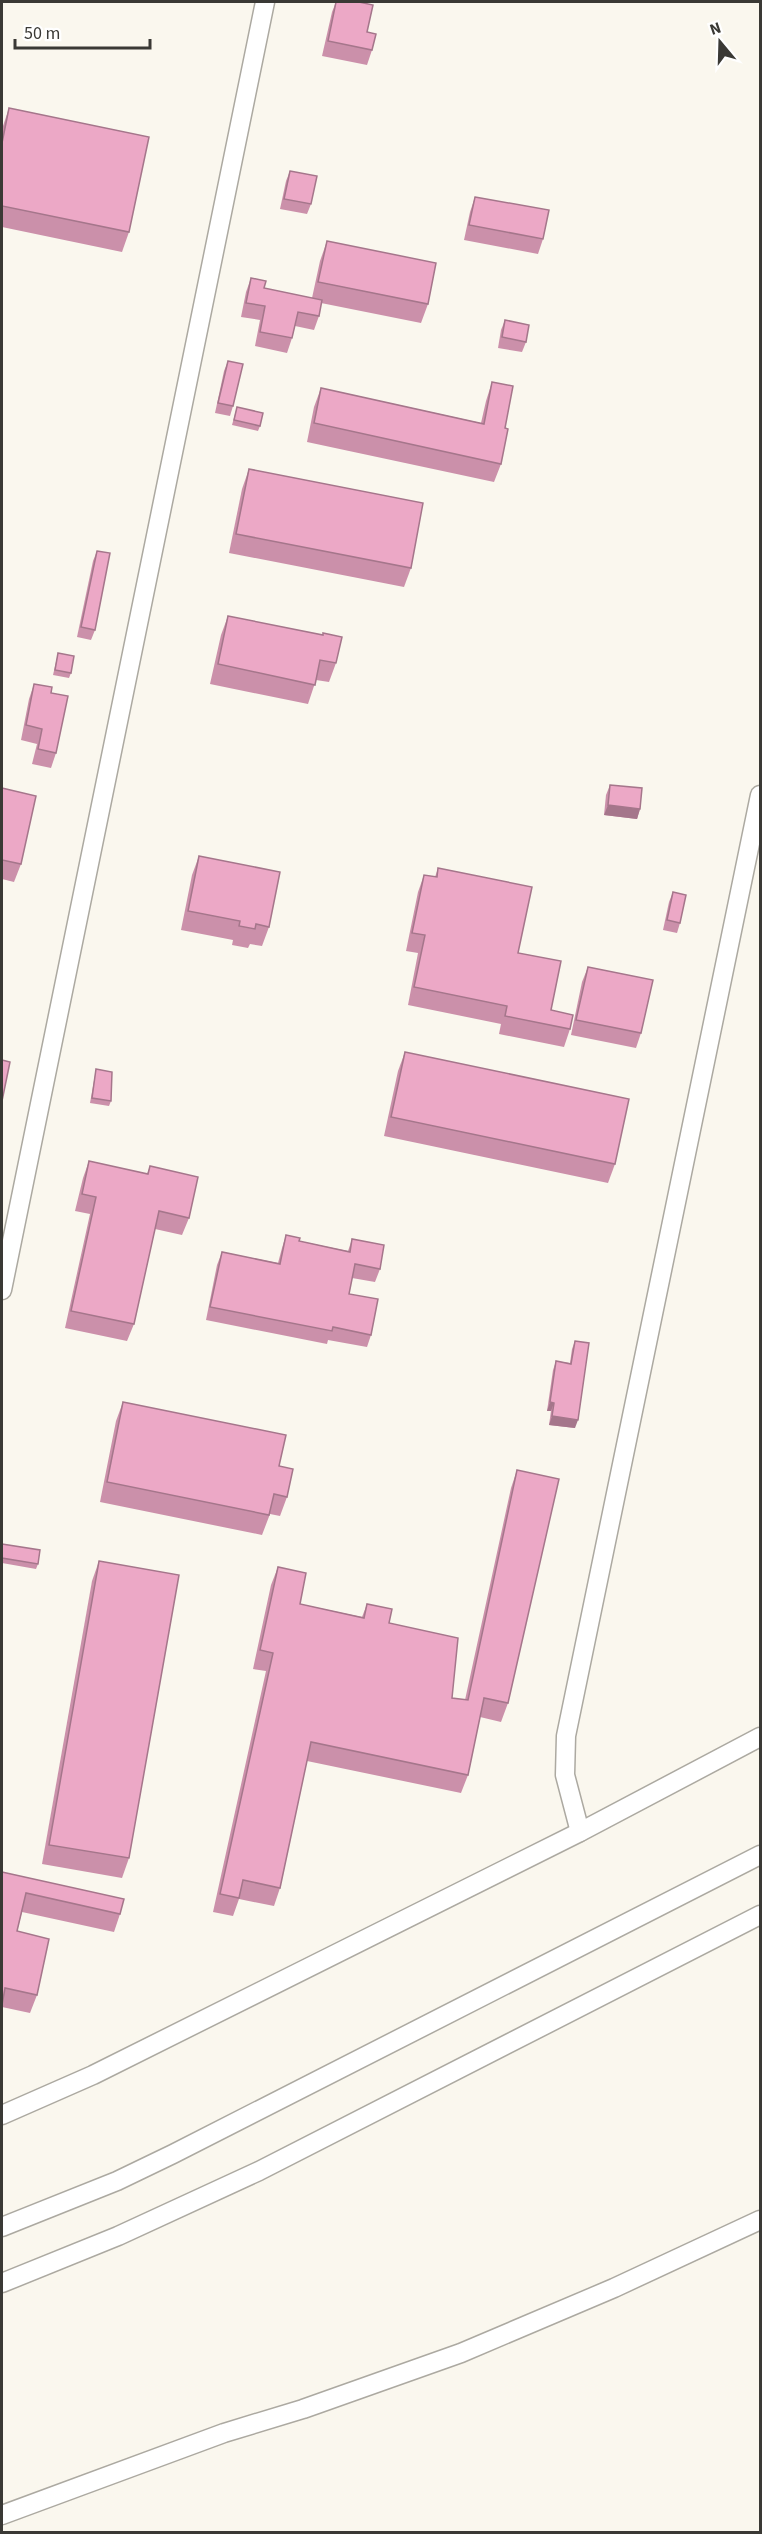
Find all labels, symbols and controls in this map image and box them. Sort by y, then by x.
scale bar [15,12,150,50]
north arrow [690,12,750,72]
text: N [707,17,724,41]
text: 50 m [24,21,60,46]

